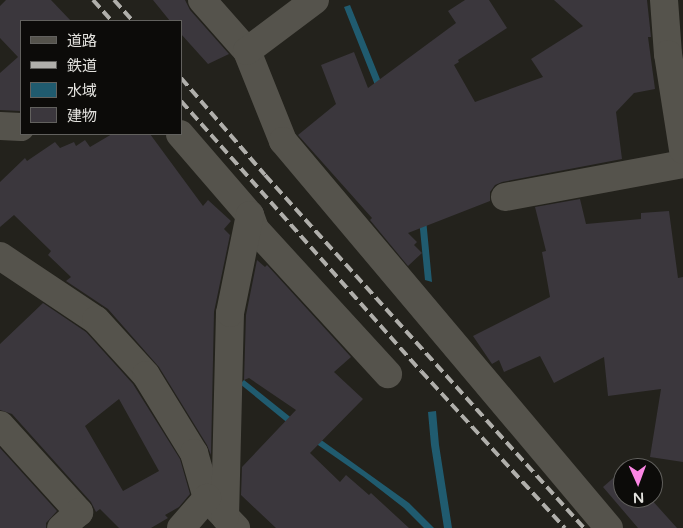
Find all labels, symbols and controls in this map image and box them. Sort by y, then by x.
legend [20,20,182,135]
text: 道路 [67,32,97,50]
text: 鉄道 [67,57,97,75]
text: 水域 [67,82,97,100]
text: 建物 [67,107,97,125]
north arrow [613,458,663,508]
text: N [633,489,644,506]

